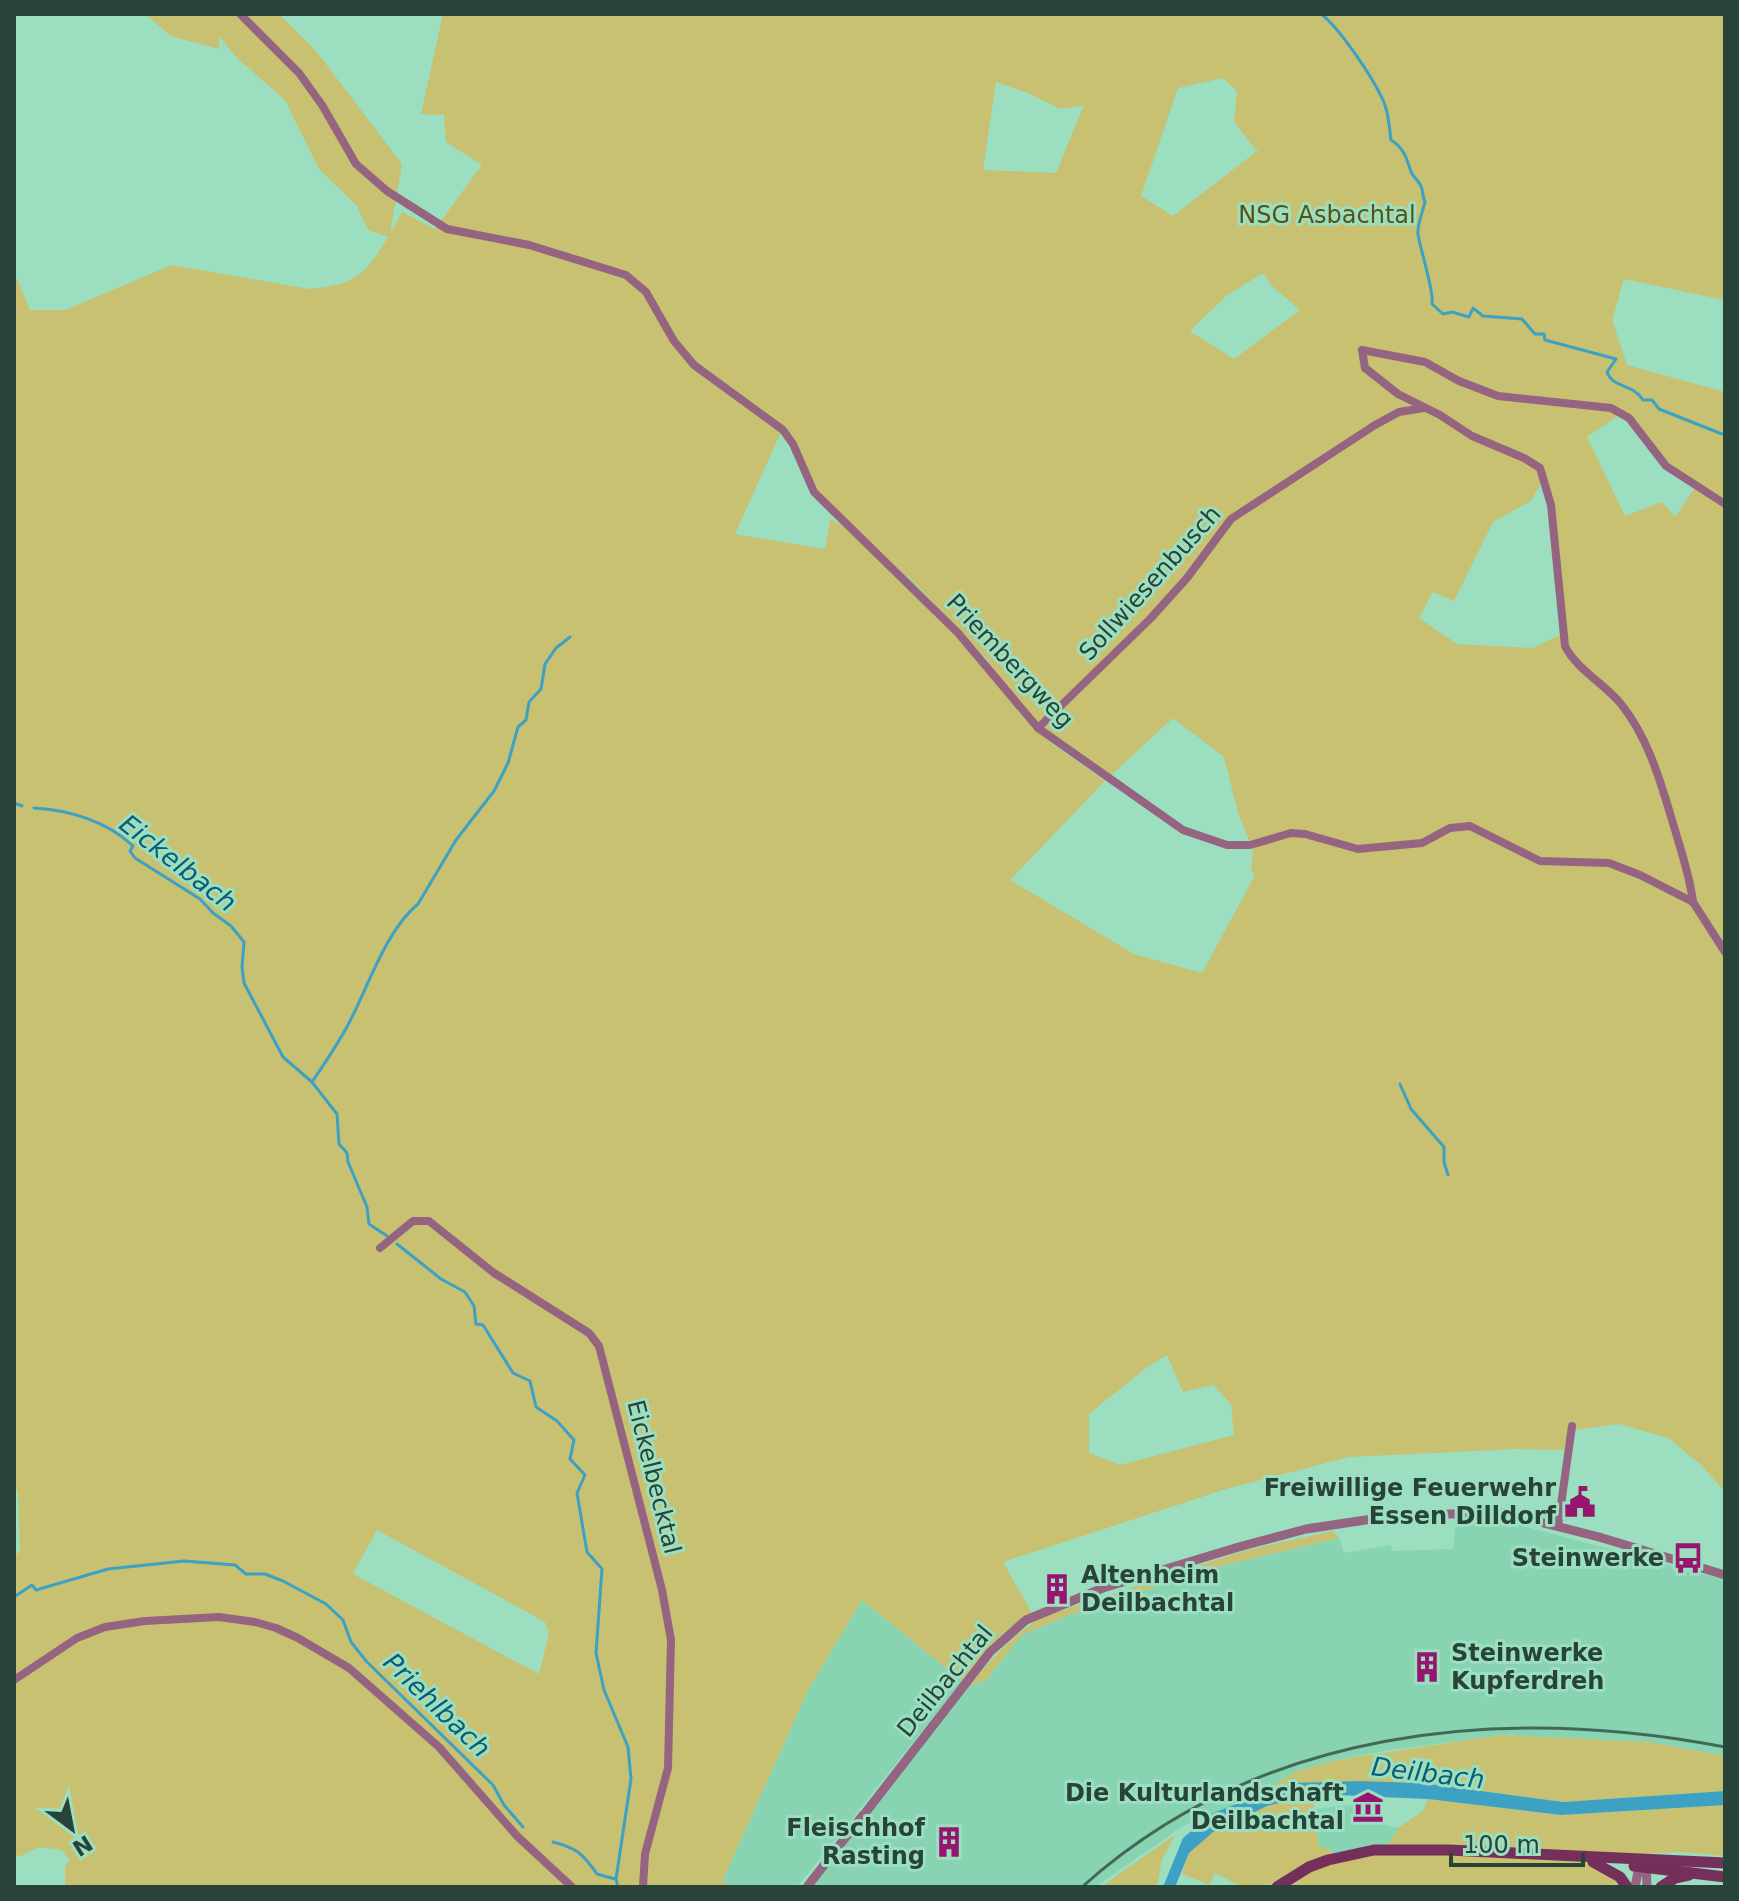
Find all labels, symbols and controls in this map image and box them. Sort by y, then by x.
park label: NSG Asbachtal [1238,201,1416,229]
street label: Sollwiesenbusch [1073,500,1227,666]
street label: Priembergweg [941,588,1079,734]
water label: Eickelbach [114,808,242,918]
street label: Eickelbecktal [621,1397,687,1557]
place label: Freiwillige Feuerwehr Essen Dilldorf [1264,1474,1557,1530]
public building icon: Freiwillige Feuerwehr Essen Dilldorf [1563,1485,1597,1519]
bus stop icon: Steinwerke [1671,1541,1705,1575]
place label: Steinwerke [1512,1544,1664,1572]
place label: Altenheim Deilbachtal [1081,1561,1234,1617]
building icon: Altenheim Deilbachtal [1040,1572,1074,1606]
street label: Deilbachtal [891,1619,999,1743]
place label: Steinwerke Kupferdreh [1451,1639,1604,1695]
water label: Priehlbach [377,1647,497,1763]
building icon: Steinwerke Kupferdreh [1410,1650,1444,1684]
water label: Deilbach [1370,1751,1486,1795]
place label: Die Kulturlandschaft Deilbachtal [1065,1779,1344,1835]
north arrow [32,1789,112,1869]
museum icon: Die Kulturlandschaft Deilbachtal [1351,1790,1385,1824]
place label: Fleischhof Rasting [786,1814,926,1870]
scale bar [1451,1817,1583,1867]
building icon: Fleischhof Rasting [932,1825,966,1859]
text: N [68,1830,97,1861]
text: 100 m [1463,1831,1540,1859]

